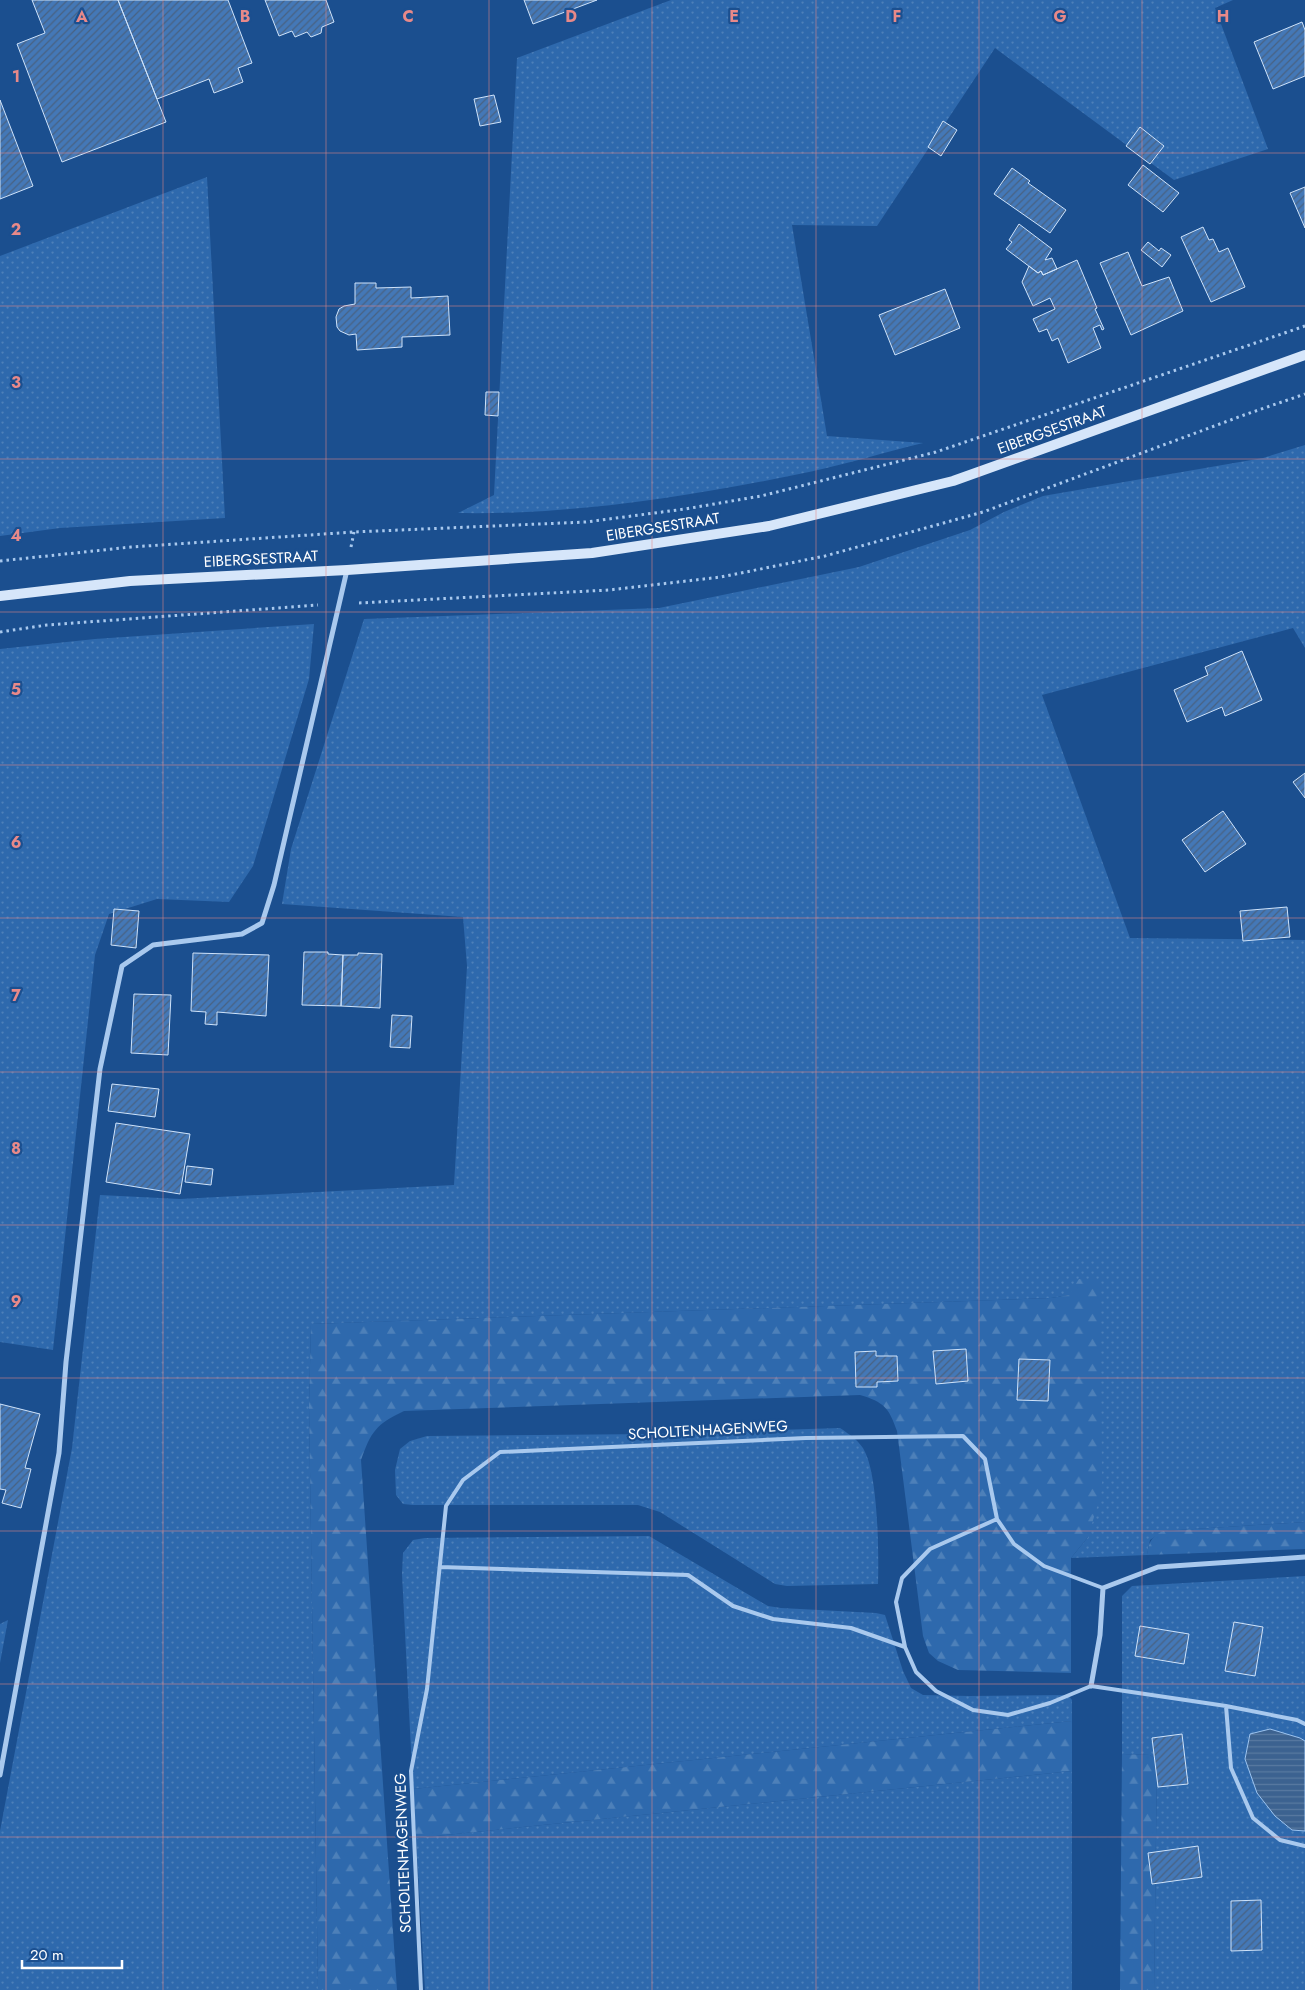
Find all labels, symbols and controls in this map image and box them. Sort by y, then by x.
text: A [75,5,88,28]
text: B [240,5,250,28]
text: C [402,5,414,28]
text: D [565,5,577,28]
text: E [729,5,739,28]
text: F [893,5,901,28]
text: G [1053,5,1067,28]
text: H [1217,5,1229,28]
text: 1 [12,65,20,88]
text: 2 [11,218,21,241]
text: 3 [11,371,21,394]
street label: EIBERGSESTRAAT [994,400,1110,460]
street label: EIBERGSESTRAAT [605,507,721,547]
text: 4 [10,524,22,547]
street label: EIBERGSESTRAAT [203,545,319,573]
text: 5 [11,678,21,701]
text: 6 [11,831,21,854]
text: 7 [11,984,21,1007]
text: 8 [11,1137,21,1160]
text: 9 [11,1290,21,1313]
street label: SCHOLTENHAGENWEG [628,1415,788,1445]
street label: SCHOLTENHAGENWEG [389,1773,417,1933]
scale bar [22,1938,122,1970]
text: 20 m [30,1944,64,1966]

